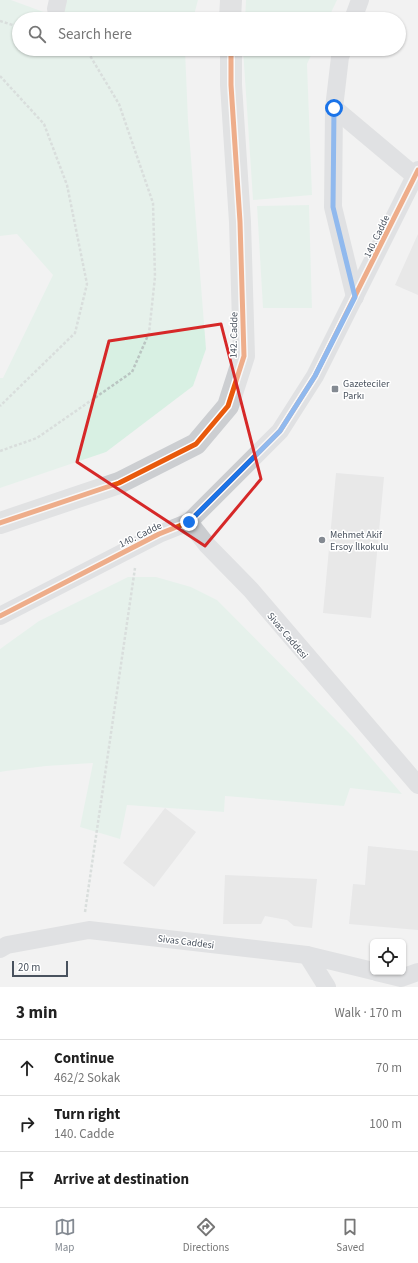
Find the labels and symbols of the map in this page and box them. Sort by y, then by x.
route start [325,99,343,117]
street label: 140. Cadde [360,213,393,260]
street label: 142. Cadde [227,312,241,358]
place label: Gazeteciler Parkı [343,377,390,403]
marker: Gazeteciler Parkı [330,384,340,394]
route end [180,513,198,531]
street label: 140. Cadde [117,518,164,551]
place label: Mehmet Akif Ersoy İlkokulu [330,528,389,554]
marker: Mehmet Akif Ersoy İlkokulu [317,535,327,545]
street label: Sivas Caddesi [264,609,311,662]
street label: Sivas Caddesi [157,932,215,952]
scale bar [12,959,68,978]

